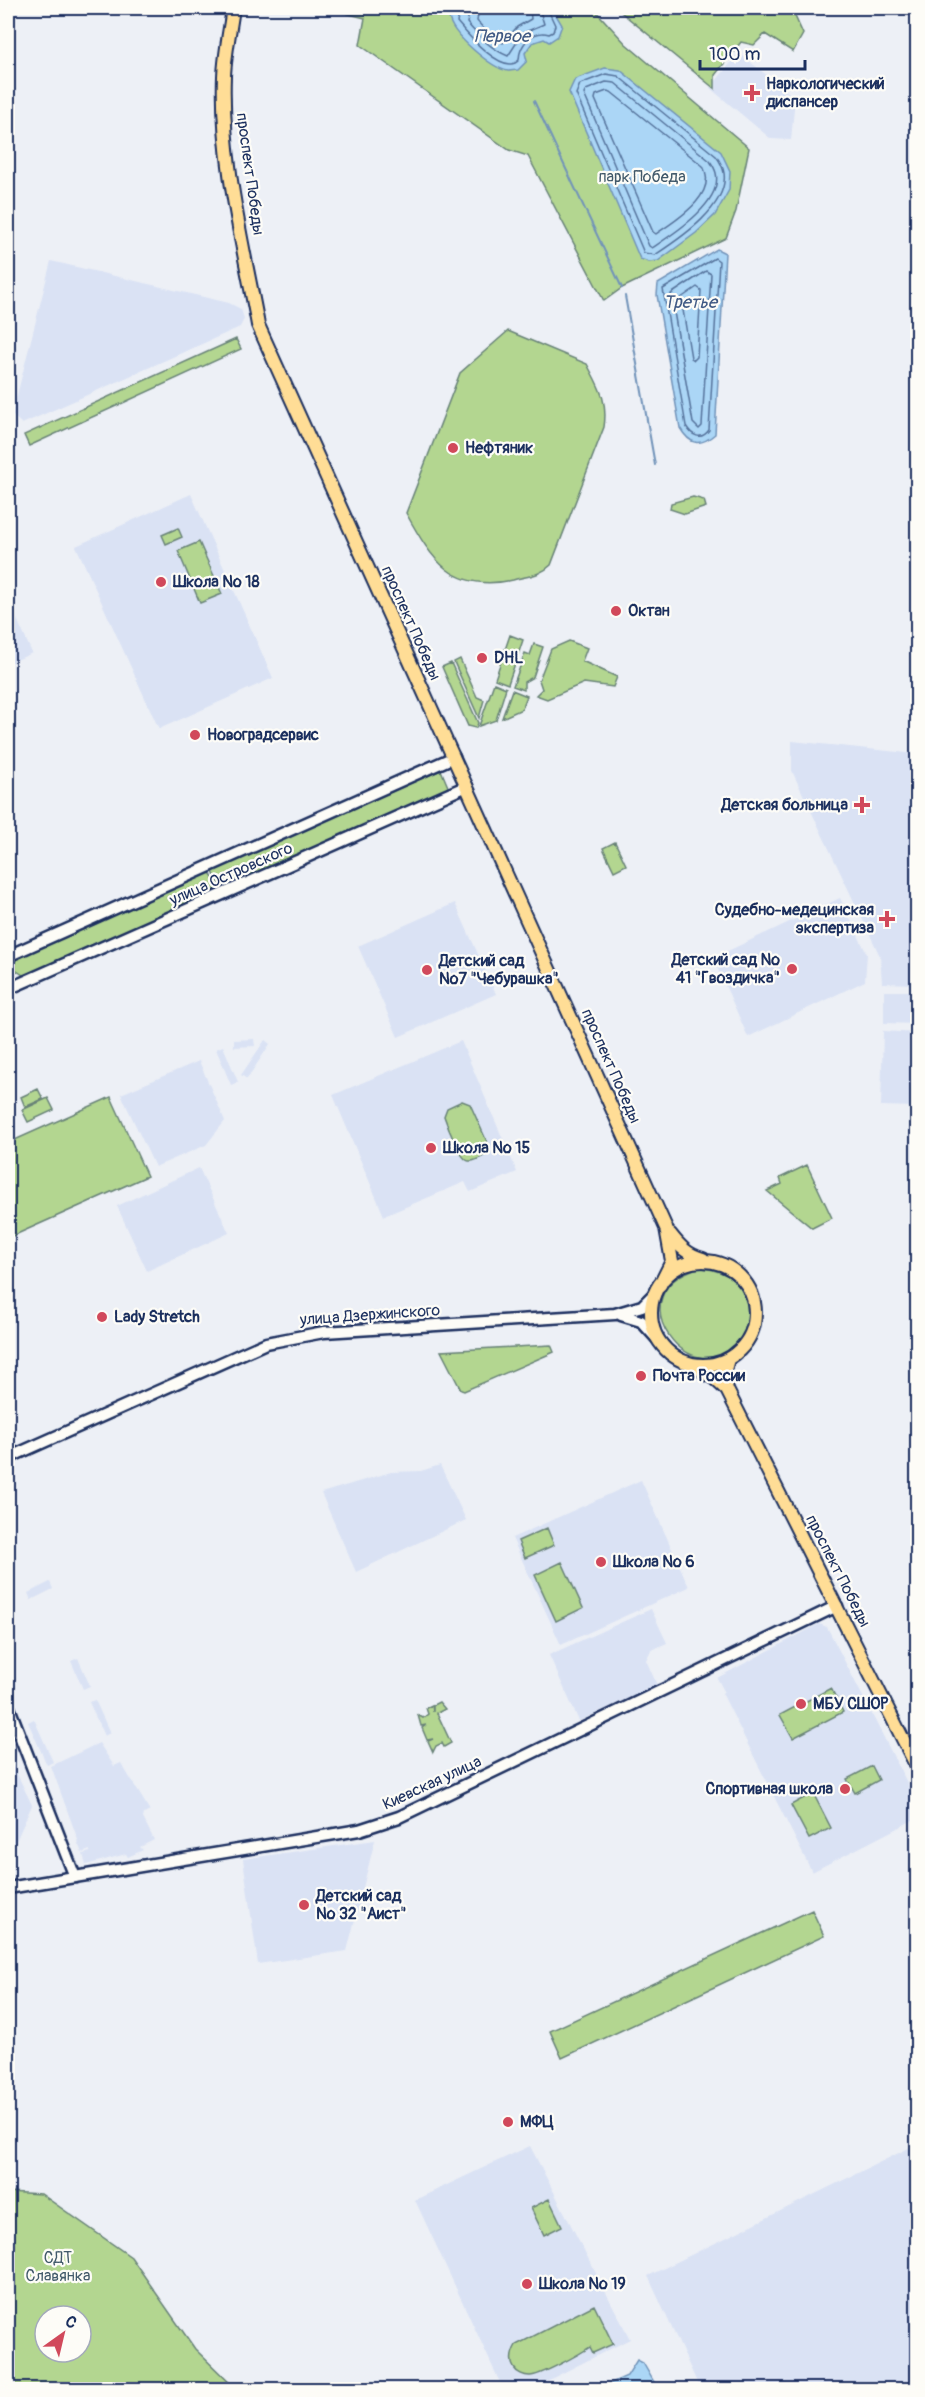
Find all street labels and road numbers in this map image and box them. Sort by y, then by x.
street label: проспект Победы [232,112,268,236]
street label: проспект Победы [377,563,445,683]
street label: улица Островского [166,838,296,910]
street label: проспект Победы [577,1006,645,1126]
street label: улица Дзержинского [298,1300,441,1330]
street label: проспект Победы [801,1512,875,1630]
street label: Киевская улица [379,1751,485,1815]

